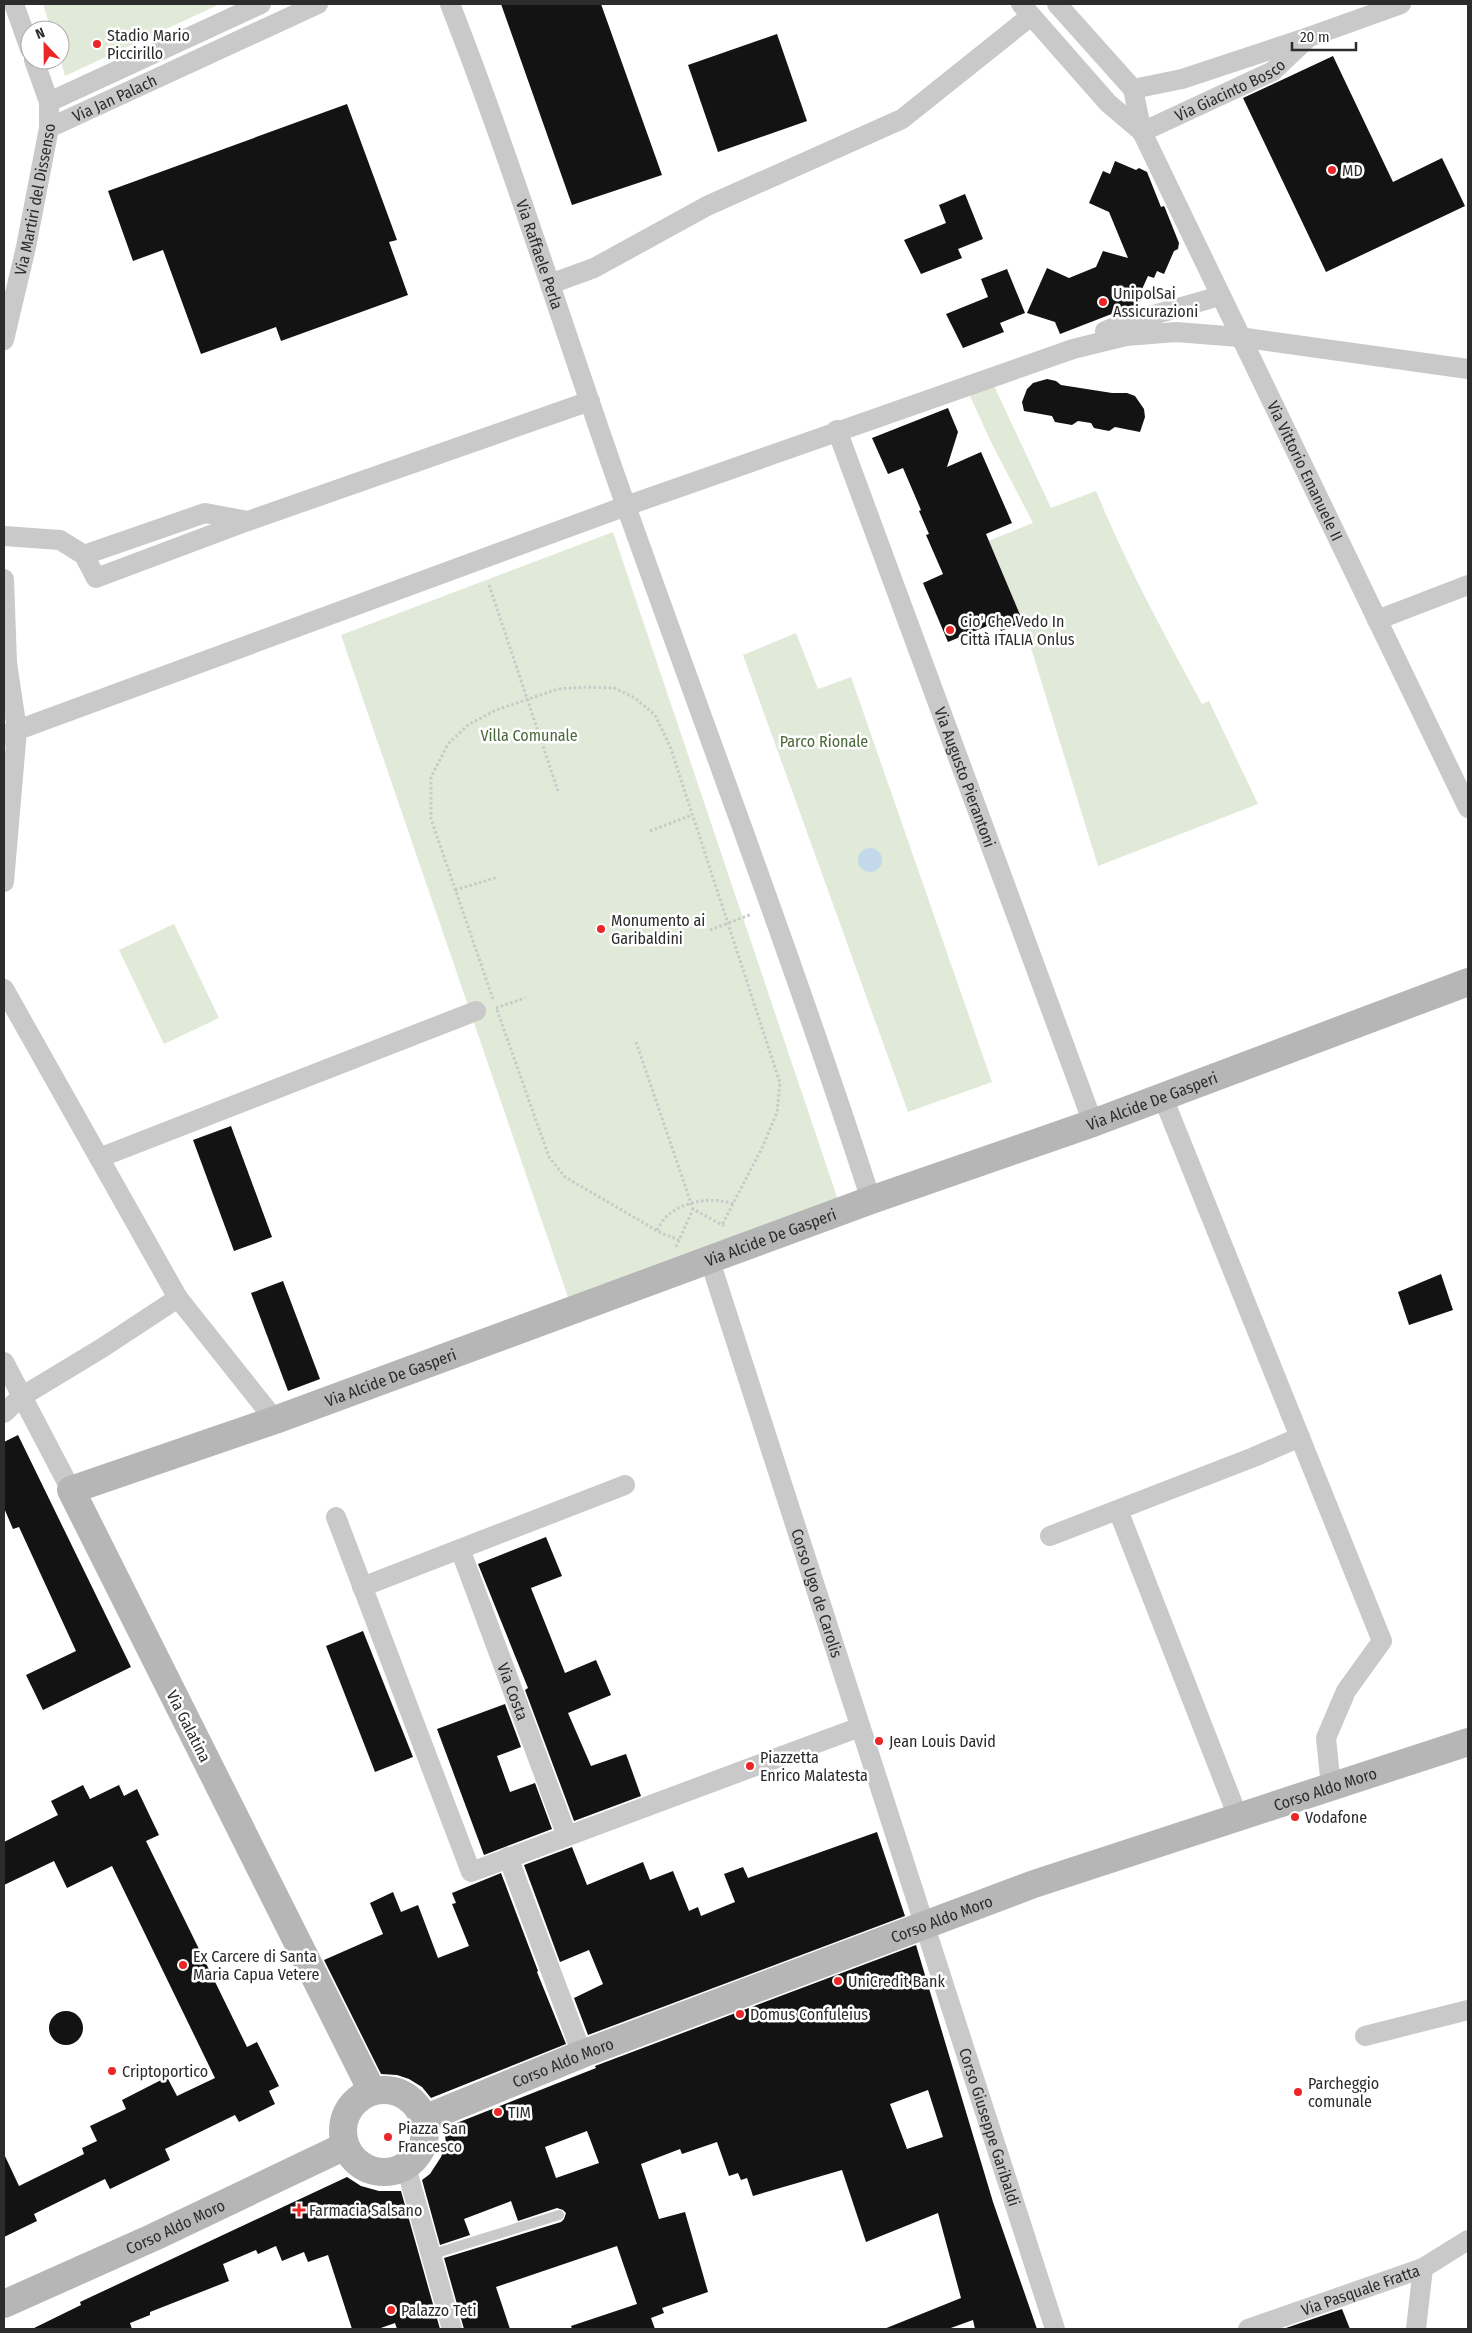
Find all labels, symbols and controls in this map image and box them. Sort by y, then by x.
north arrow [20,20,70,70]
scale bar [1292,20,1356,52]
text: N [33,24,47,43]
place label: Stadio Mario Piccirillo [107,26,190,63]
text: 20 m [1300,28,1330,46]
marker: Stadio Mario Piccirillo [91,38,103,50]
street label: Via Giacinto Bosco [1172,55,1289,125]
street label: Via Jan Palach [69,71,160,126]
street label: Via Martiri del Dissenso [11,124,59,277]
place label: MD [1342,161,1363,180]
marker: MD [1326,164,1338,176]
street label: Via Raffaele Perla [512,197,567,312]
place label: UnipolSai Assicurazioni [1113,284,1198,321]
marker: UnipolSai Assicurazioni [1097,296,1109,308]
street label: Via Vittorio Emanuele II [1263,398,1347,544]
place label: Cio' Che Vedo In Città ITALIA Onlus [960,612,1075,649]
marker: Cio' Che Vedo In Città ITALIA Onlus [944,624,956,636]
street label: Via Augusto Pierantoni [930,705,999,850]
park label: Villa Comunale [480,726,578,745]
park label: Parco Rionale [780,732,868,751]
place label: Monumento ai Garibaldini [611,911,705,948]
marker: Monumento ai Garibaldini [595,923,607,935]
street label: Via Alcide De Gasperi [1084,1068,1220,1135]
street label: Via Alcide De Gasperi [702,1205,839,1270]
street label: Via Alcide De Gasperi [323,1345,459,1411]
street label: Corso Ugo de Carolis [787,1526,847,1660]
street label: Via Costa [493,1660,532,1723]
street label: Via Galatina [162,1687,215,1765]
place label: Jean Louis David [889,1732,996,1751]
marker: Jean Louis David [873,1735,885,1747]
place label: Piazzetta Enrico Malatesta [760,1748,868,1785]
marker: Piazzetta Enrico Malatesta [744,1760,756,1772]
street label: Corso Aldo Moro [1271,1764,1379,1815]
place label: Vodafone [1305,1808,1367,1827]
marker: Vodafone [1289,1811,1301,1823]
street label: Corso Aldo Moro [888,1891,995,1947]
place label: Ex Carcere di Santa Maria Capua Vetere [193,1947,319,1984]
marker: Ex Carcere di Santa Maria Capua Vetere [177,1959,189,1971]
place label: UniCredit Bank [848,1972,945,1991]
marker: UniCredit Bank [832,1975,844,1987]
place label: Domus Confuleius [750,2005,868,2024]
marker: Domus Confuleius [734,2008,746,2020]
street label: Corso Aldo Moro [510,2034,616,2092]
street label: Corso Giuseppe Garibaldi [955,2046,1024,2209]
place label: Criptoportico [122,2062,208,2081]
marker: Criptoportico [106,2065,118,2077]
place label: Parcheggio comunale [1308,2074,1379,2111]
marker: Parcheggio comunale [1292,2086,1304,2098]
place label: TIM [508,2103,531,2122]
marker: TIM [492,2106,504,2118]
place label: Piazza San Francesco [398,2119,467,2156]
marker: Piazza San Francesco [382,2131,394,2143]
street label: Corso Aldo Moro [123,2196,228,2258]
place label: Farmacia Salsano [309,2201,422,2220]
marker: Farmacia Salsano [293,2204,305,2216]
street label: Via Pasquale Fratta [1299,2261,1422,2320]
place label: Palazzo Teti [401,2301,477,2320]
marker: Palazzo Teti [385,2304,397,2316]

